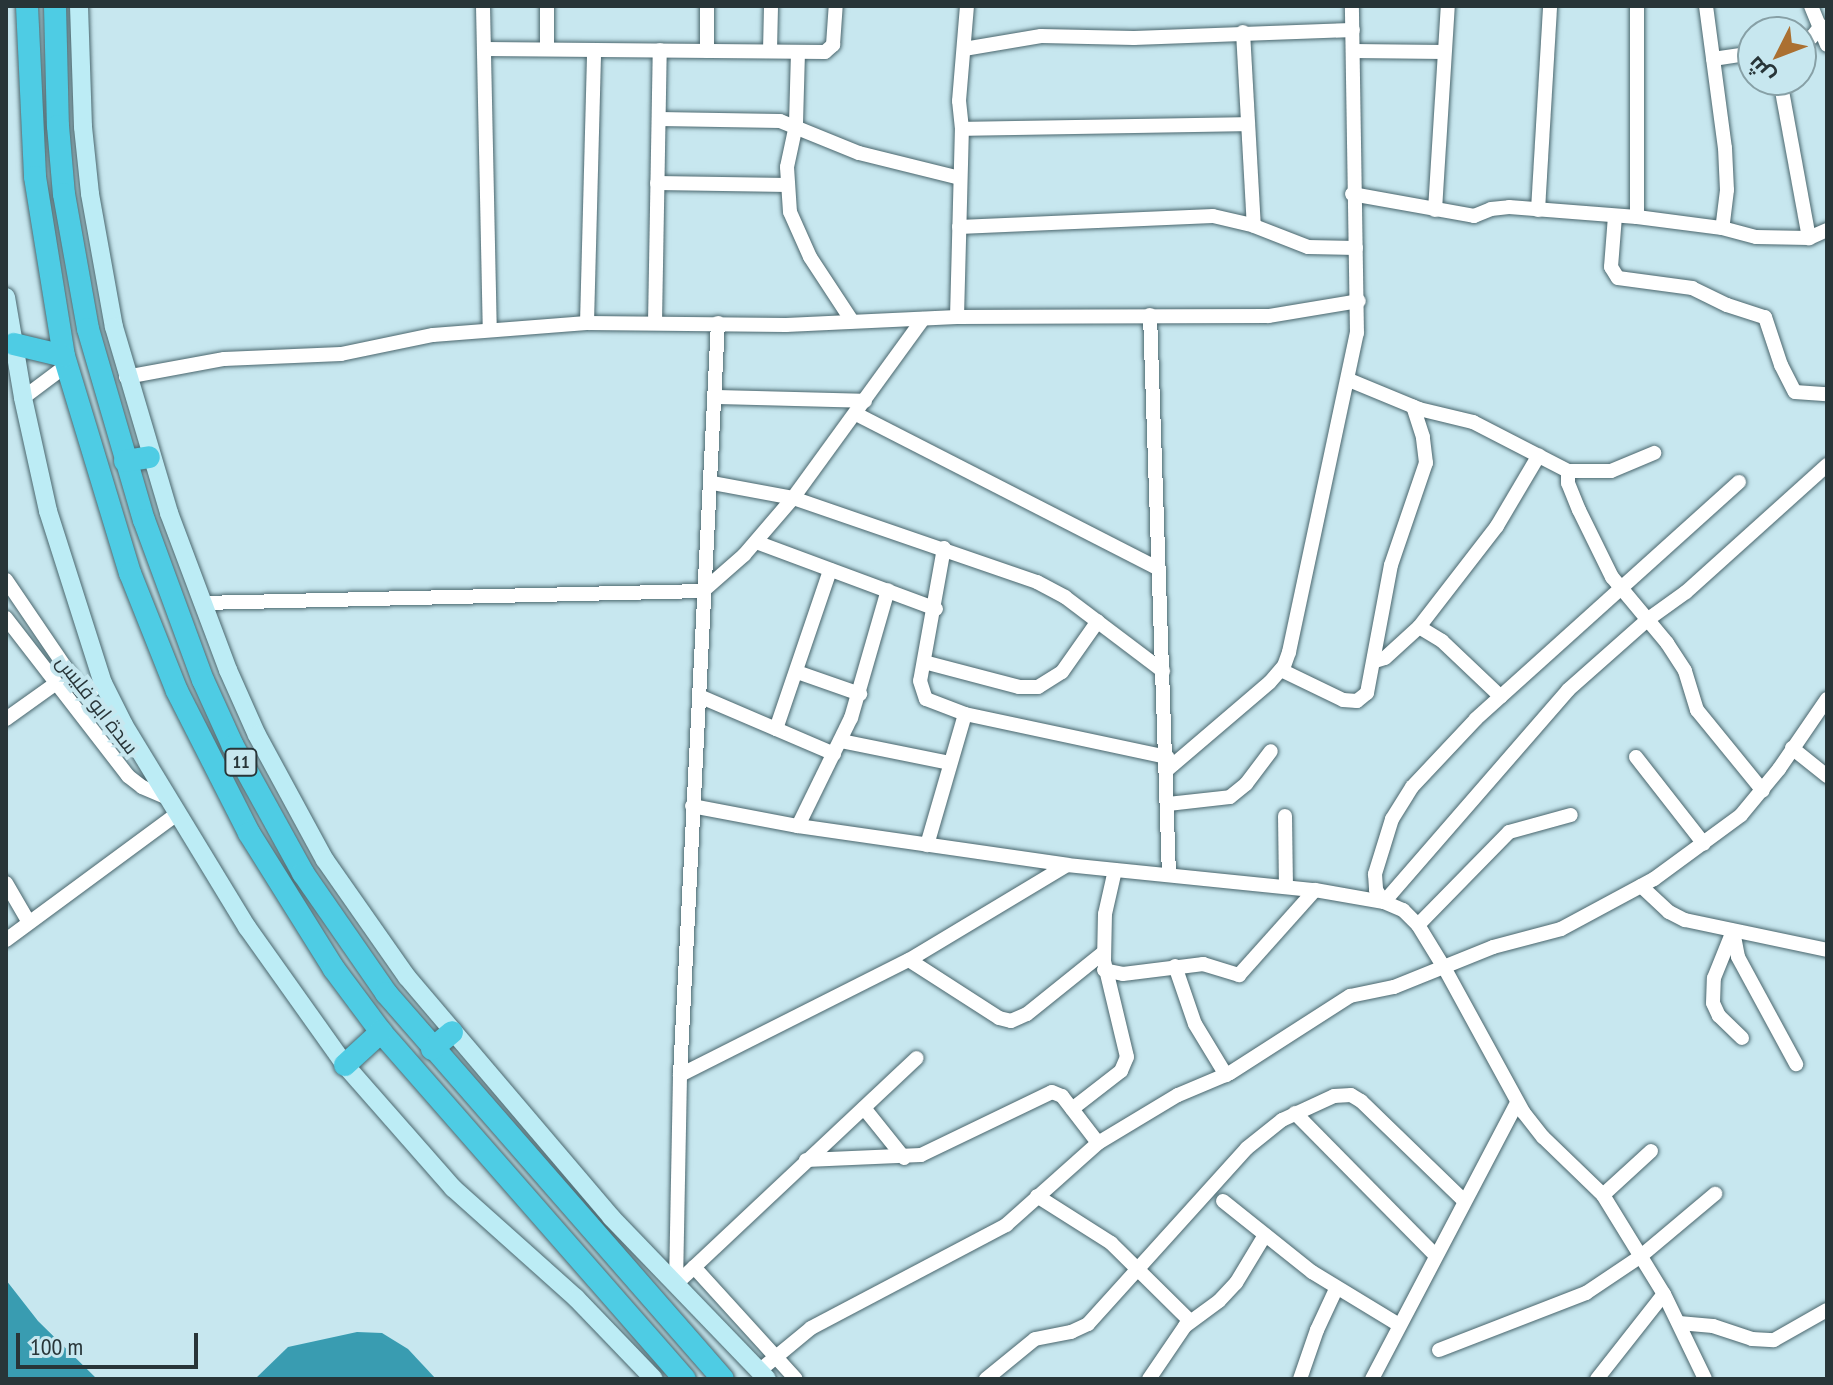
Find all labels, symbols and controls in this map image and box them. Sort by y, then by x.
north arrow [1737,16,1817,96]
text: ش [1741,51,1781,91]
street label: سدة ابو فليس [51,651,143,759]
road number: 11 [223,748,259,776]
scale bar [20,1317,202,1367]
text: 100 m [30,1331,83,1362]

